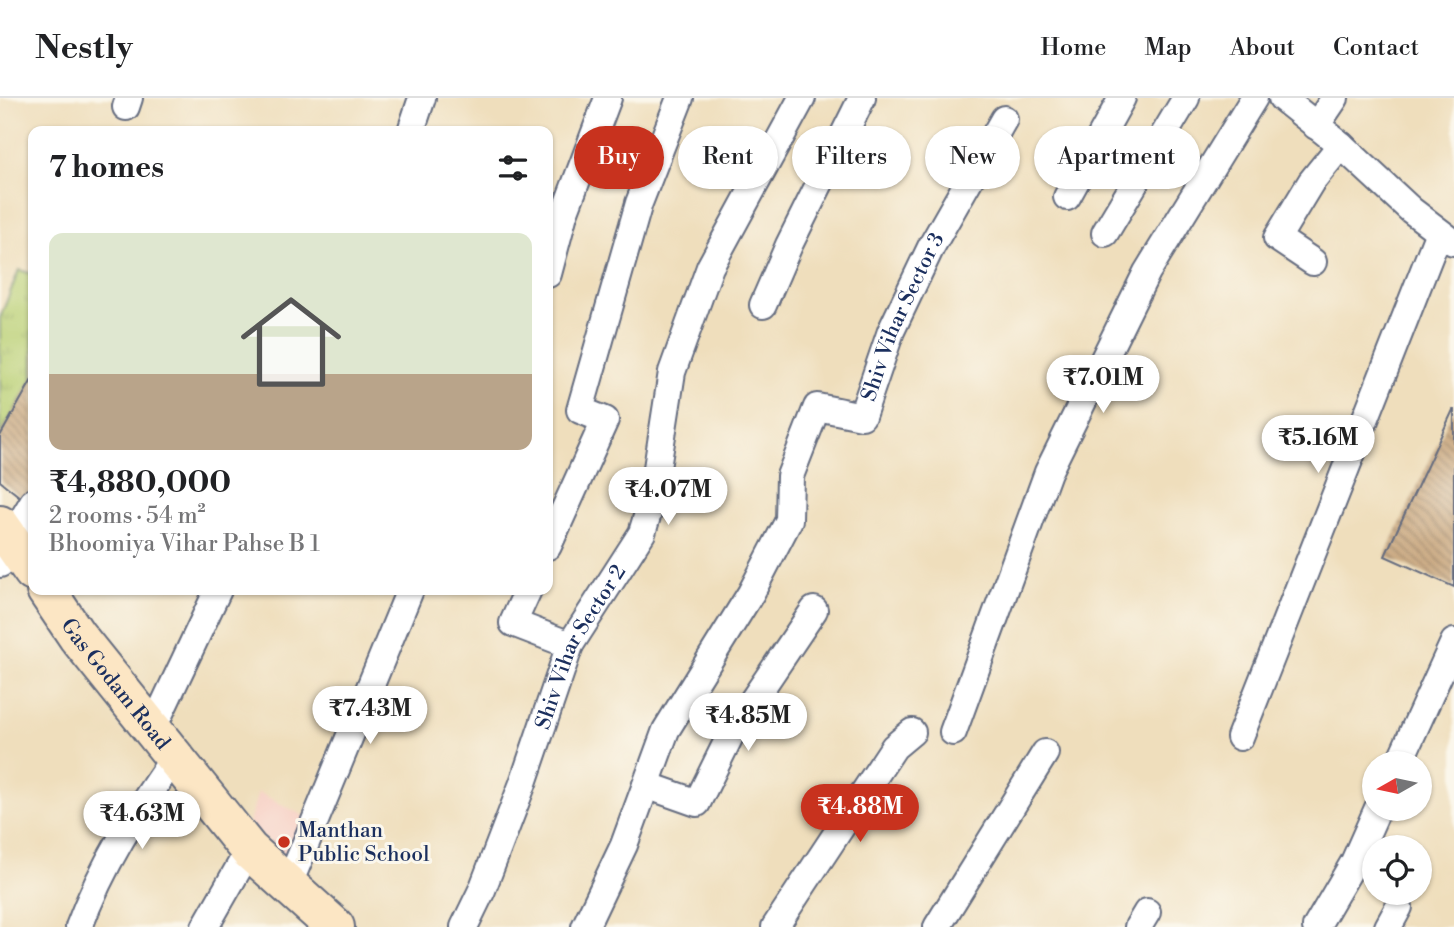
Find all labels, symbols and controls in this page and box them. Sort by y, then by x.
text: Nestly [35,28,133,69]
text: Home [1041,33,1106,63]
text: Map [1144,33,1192,63]
text: About [1230,33,1295,63]
text: Contact [1333,33,1419,63]
chip: Buy [574,126,664,189]
chip: Rent [678,126,778,189]
chip: Filters [792,126,911,189]
chip: New [925,126,1020,189]
chip: Apartment [1034,126,1200,189]
text: 7 homes [49,149,164,187]
icon: filters [494,149,532,187]
street label: Shiv Vihar Sector 3 [856,228,951,405]
icon: home [228,279,354,405]
pin: ₹7.01M [1046,356,1160,415]
text: ₹7.01M [1062,364,1144,392]
pin: ₹5.16M [1261,416,1375,475]
text: ₹5.16M [1278,424,1358,452]
text: ₹4,880,000 [49,464,231,502]
pin: ₹4.07M [611,468,725,527]
text: ₹4.07M [624,476,712,504]
text: 2 rooms · 54 m² [49,502,206,530]
text: Bhoomiya Vihar Pahse B 1 [49,530,320,558]
street label: Shiv Vihar Sector 2 [530,560,632,733]
street label: Gas Godam Road [55,614,175,756]
pin: ₹7.43M [313,686,427,746]
pin: ₹4.85M [691,694,805,753]
text: ₹7.43M [328,695,412,723]
text: ₹4.85M [705,702,791,730]
north arrow [1362,751,1432,821]
map controls [1362,751,1432,905]
pin: ₹4.88M [803,784,917,844]
pin: ₹4.63M [85,792,199,851]
text: ₹4.88M [817,793,903,821]
text: ₹4.63M [99,800,185,828]
place label: Manthan Public School [298,818,429,868]
marker: Manthan Public School [276,834,292,850]
button: locate [1362,835,1432,905]

